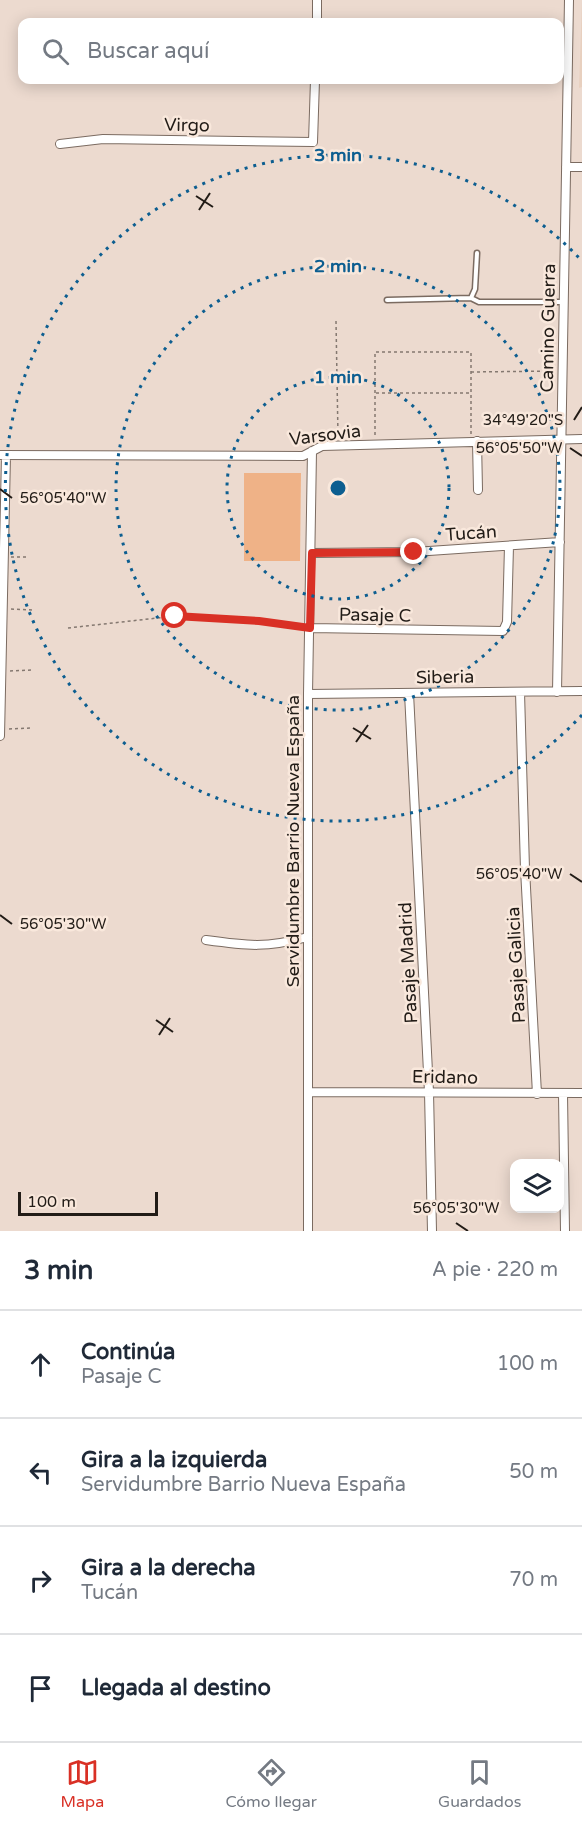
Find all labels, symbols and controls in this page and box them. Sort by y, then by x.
search box [18,18,564,84]
icon: search [39,35,72,68]
text: Buscar aquí [87,38,209,64]
street label: Virgo [164,114,210,136]
text: 3 min [314,144,362,166]
text: 2 min [314,255,362,277]
street label: Camino Guerra [536,263,560,393]
text: 1 min [314,366,362,388]
text: 34°49'20"S [483,411,563,429]
street label: Varsovia [288,420,362,450]
text: 56°05'50"W [476,439,562,457]
centre of rings [328,478,348,498]
text: 56°05'40"W [20,489,106,507]
street label: Tucán [445,520,497,546]
route end [400,538,426,564]
route start [161,602,187,628]
street label: Pasaje C [339,603,411,627]
street label: Siberia [416,665,474,689]
street label: Servidumbre Barrio Nueva España [282,695,304,987]
text: 56°05'40"W [476,865,562,883]
street label: Pasaje Madrid [394,902,422,1024]
street label: Pasaje Galicia [502,906,530,1024]
text: 56°05'30"W [20,915,106,933]
street label: Eridano [412,1065,478,1089]
map controls [510,1159,564,1213]
button: layers [510,1159,564,1213]
scale bar [18,1189,158,1216]
text: 100 m [27,1192,76,1212]
text: 56°05'30"W [413,1199,499,1217]
text: 3 min [24,1255,93,1286]
text: A pie · 220 m [432,1258,558,1282]
text: Continúa [81,1339,175,1365]
icon: ahead [24,1348,57,1381]
text: 100 m [497,1352,558,1376]
text: Pasaje C [81,1365,162,1389]
text: Gira a la izquierda [81,1447,267,1473]
icon: left [24,1456,57,1489]
text: 50 m [509,1460,558,1484]
text: Servidumbre Barrio Nueva España [81,1473,406,1497]
text: Gira a la derecha [81,1555,256,1581]
icon: right [24,1564,57,1597]
text: 70 m [509,1568,558,1592]
text: Tucán [81,1581,138,1605]
icon: arrive [24,1672,57,1705]
text: Llegada al destino [81,1675,271,1701]
tab: Mapa [61,1756,104,1812]
tab: Cómo llegar [225,1756,317,1812]
tab: Guardados [438,1756,521,1812]

